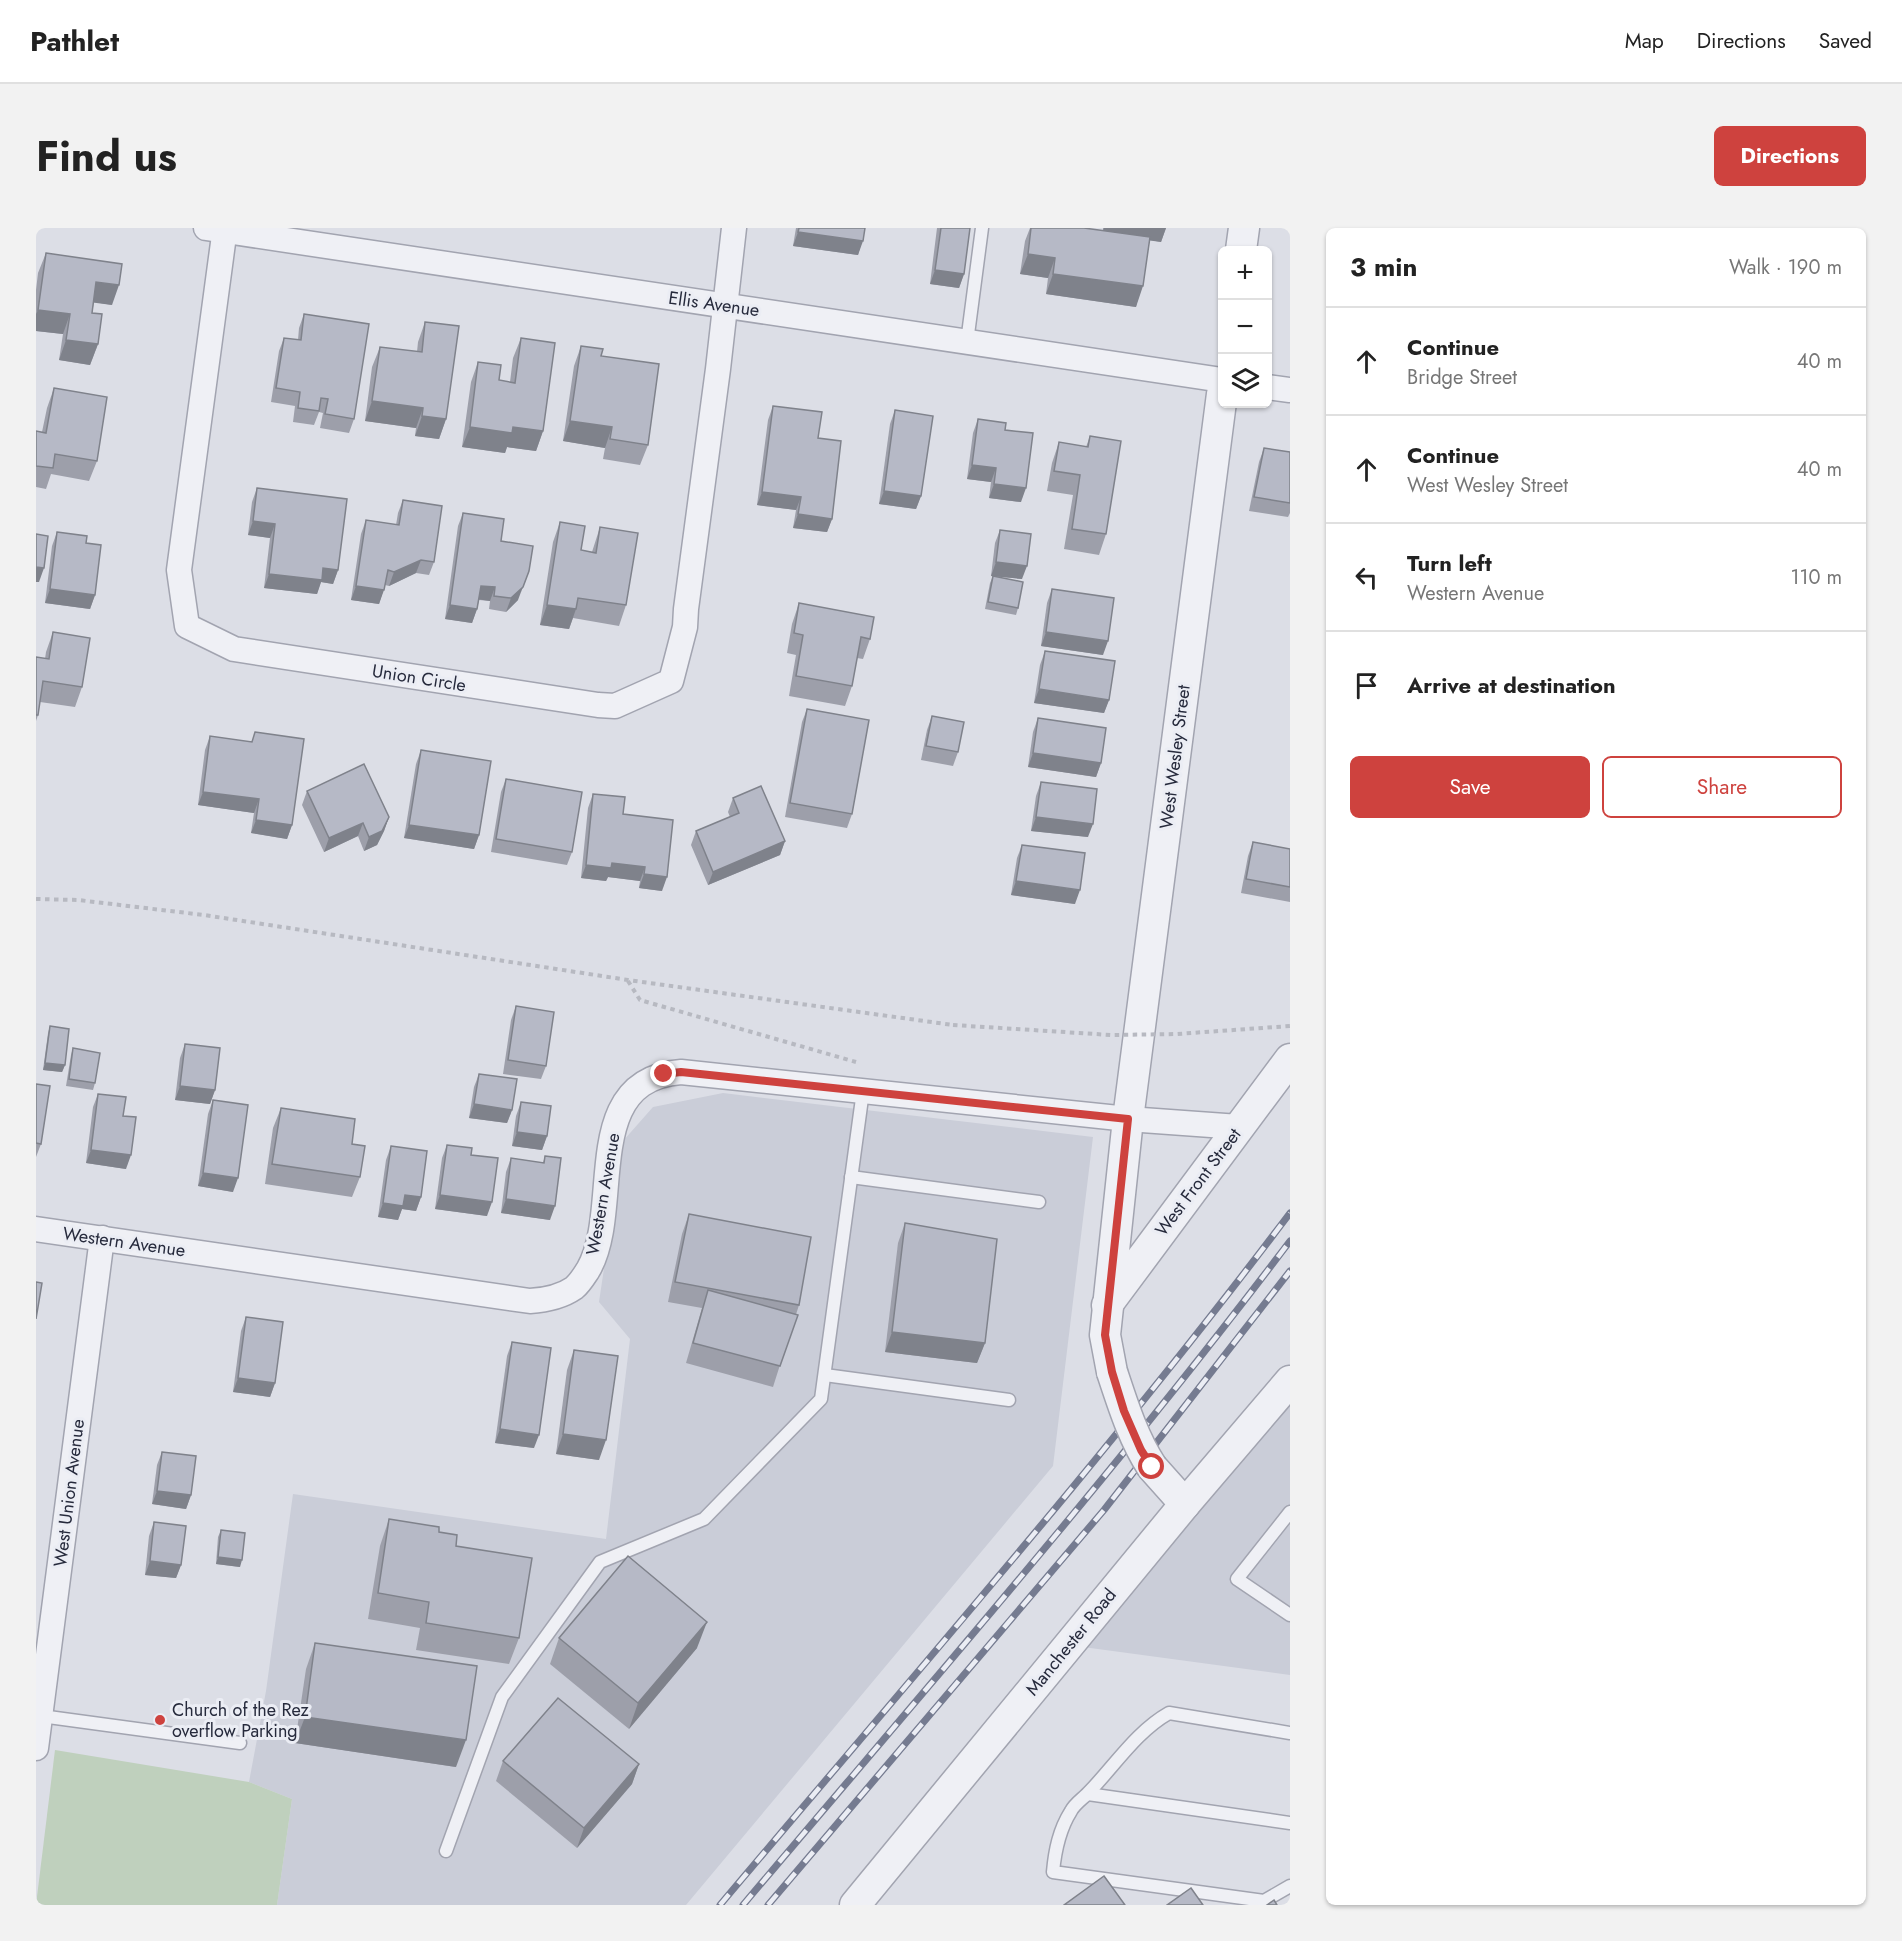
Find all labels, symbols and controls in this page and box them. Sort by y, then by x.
text: Pathlet [30,21,119,62]
text: Map [1625,26,1664,56]
text: Directions [1697,26,1786,56]
text: Saved [1819,26,1872,56]
text: Find us [36,126,177,187]
button: Directions [1714,126,1866,186]
map controls [1218,246,1272,408]
button: + [1218,246,1272,300]
text: 3 min [1350,248,1417,286]
text: Walk · 190 m [1729,253,1842,282]
street label: Ellis Avenue [667,285,761,323]
button: − [1218,300,1272,354]
text: Continue [1407,331,1499,363]
icon: ahead [1350,345,1383,378]
text: 40 m [1797,347,1842,376]
button: layers [1218,354,1272,408]
text: Bridge Street [1407,363,1517,392]
text: Continue [1407,439,1499,471]
icon: ahead [1350,453,1383,486]
text: 40 m [1797,455,1842,484]
text: West Wesley Street [1407,471,1568,500]
text: Turn left [1407,547,1492,579]
icon: left [1350,561,1383,594]
text: 110 m [1790,563,1842,592]
text: Western Avenue [1407,579,1544,608]
street label: Union Circle [370,658,468,698]
icon: arrive [1350,669,1383,702]
text: Arrive at destination [1407,669,1616,701]
street label: West Wesley Street [1153,683,1197,831]
button: Save [1350,756,1590,818]
button: Share [1602,756,1842,818]
route end [650,1060,676,1086]
street label: West Front Street [1149,1122,1248,1241]
street label: Western Avenue [579,1131,627,1257]
street label: Western Avenue [61,1221,187,1263]
street label: West Union Avenue [47,1418,91,1568]
route start [1138,1453,1164,1479]
street label: Manchester Road [1020,1583,1122,1701]
place label: Church of the Rez overflow Parking [172,1697,309,1744]
marker: Church of the Rez overflow Parking [153,1713,167,1727]

